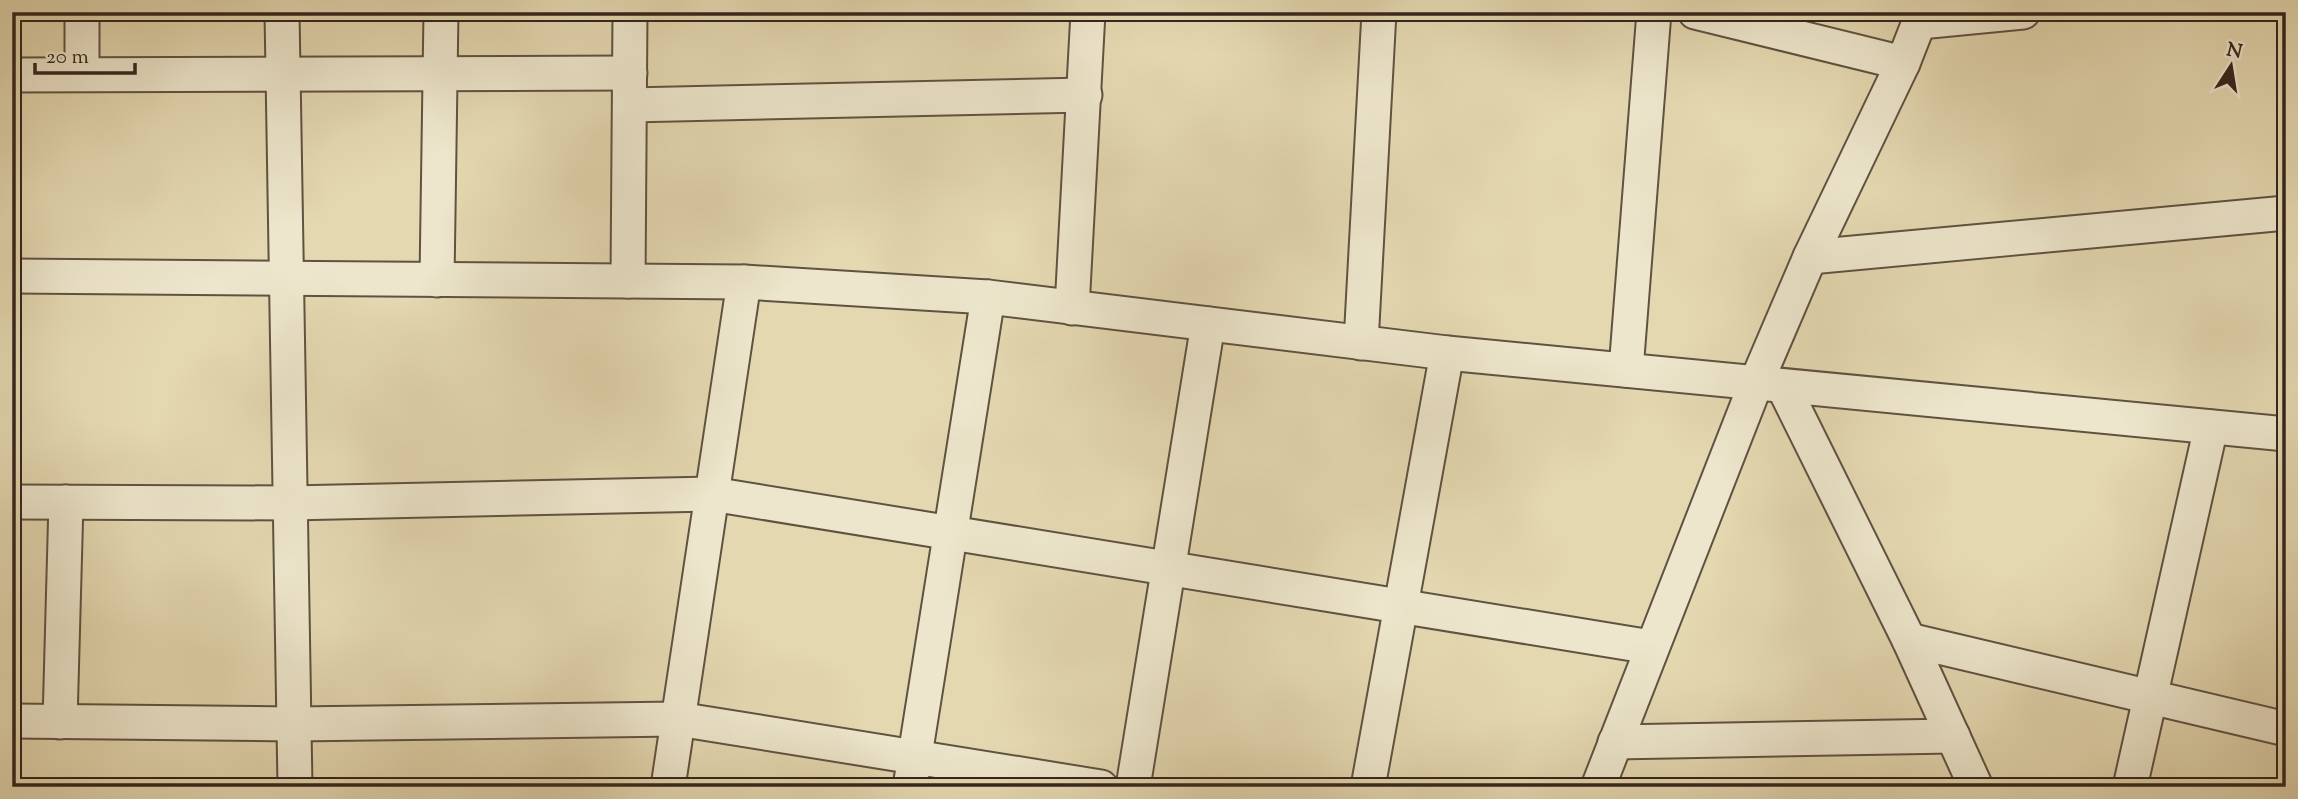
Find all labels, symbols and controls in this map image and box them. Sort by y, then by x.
scale bar [35,32,135,76]
north arrow [2196,32,2266,102]
text: N [2224,37,2244,67]
text: 20 m [46,43,89,73]

